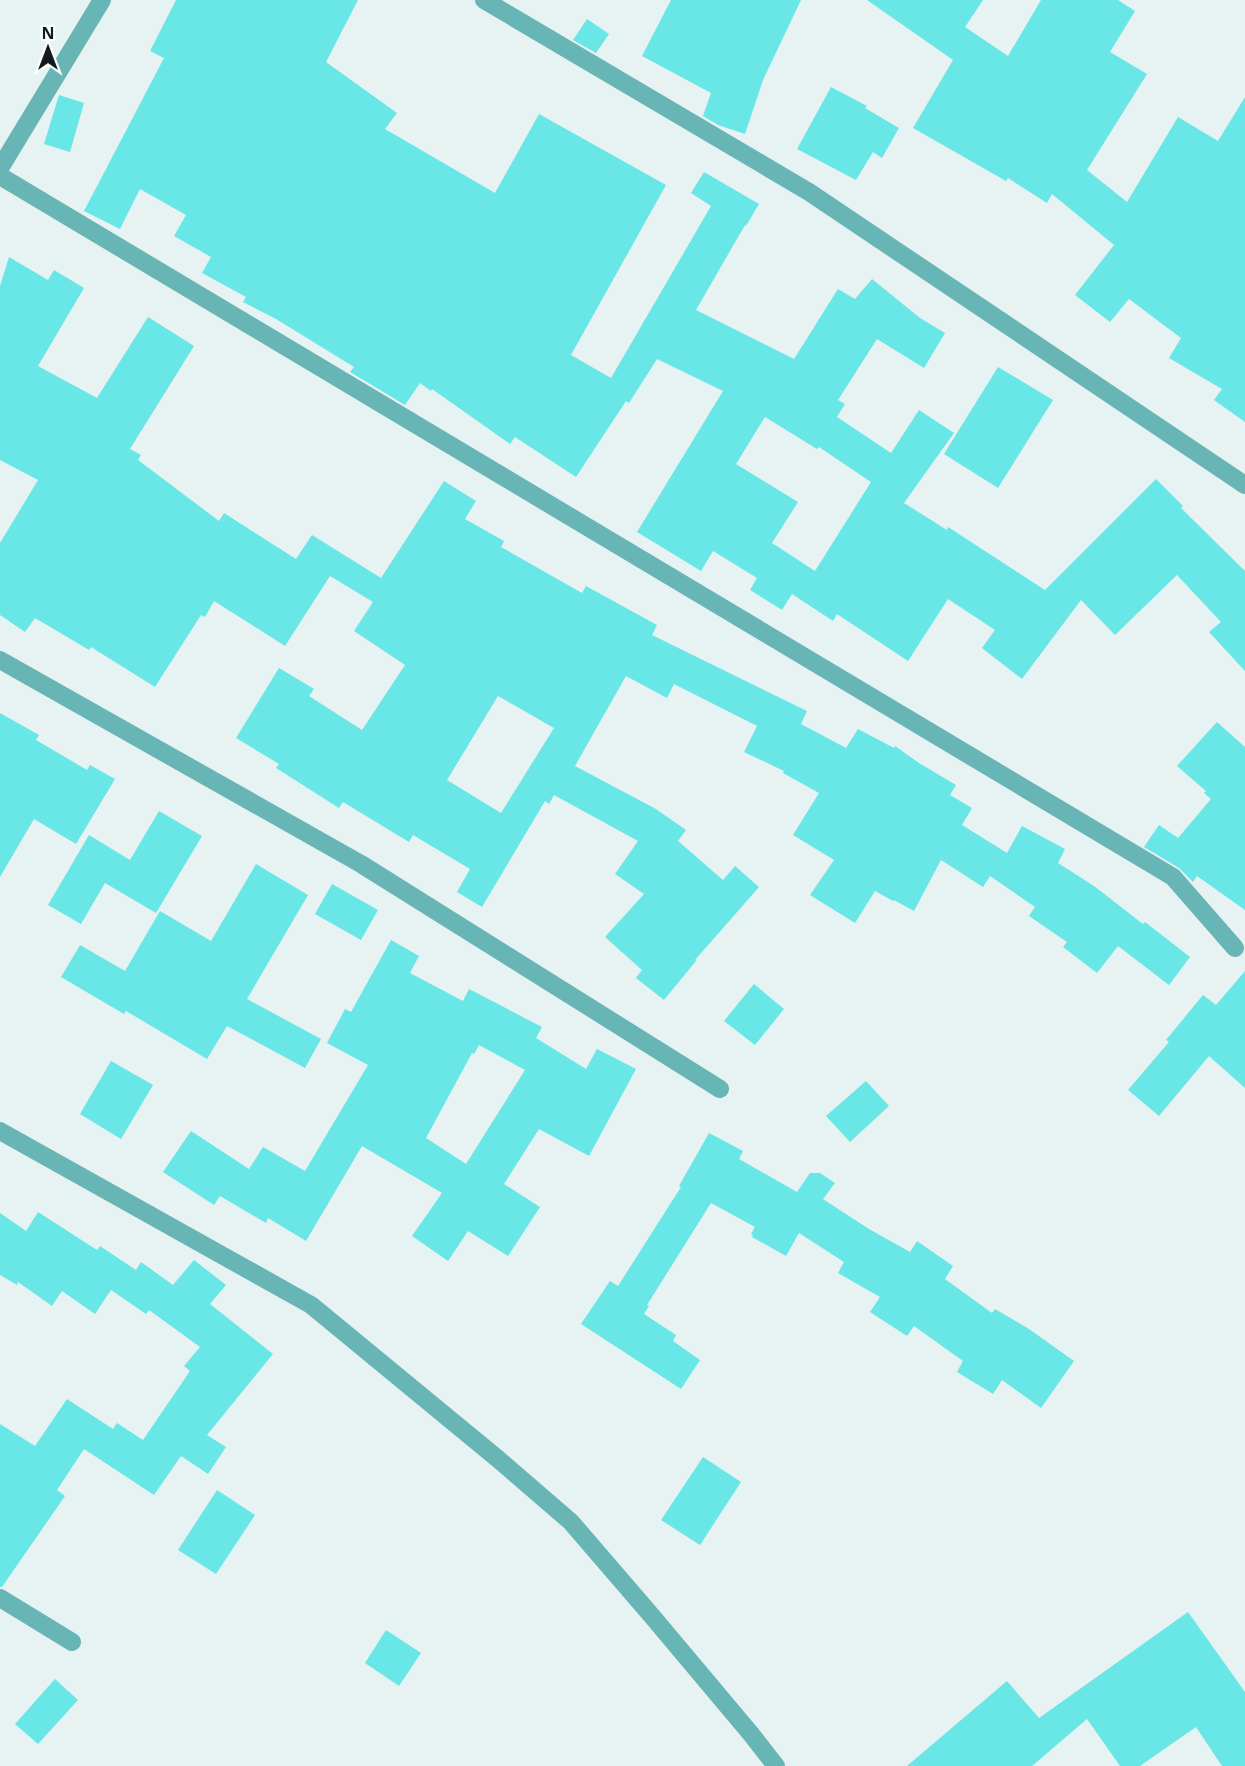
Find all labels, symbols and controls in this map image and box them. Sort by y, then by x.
north arrow [18,18,78,78]
text: N [41,22,55,44]

